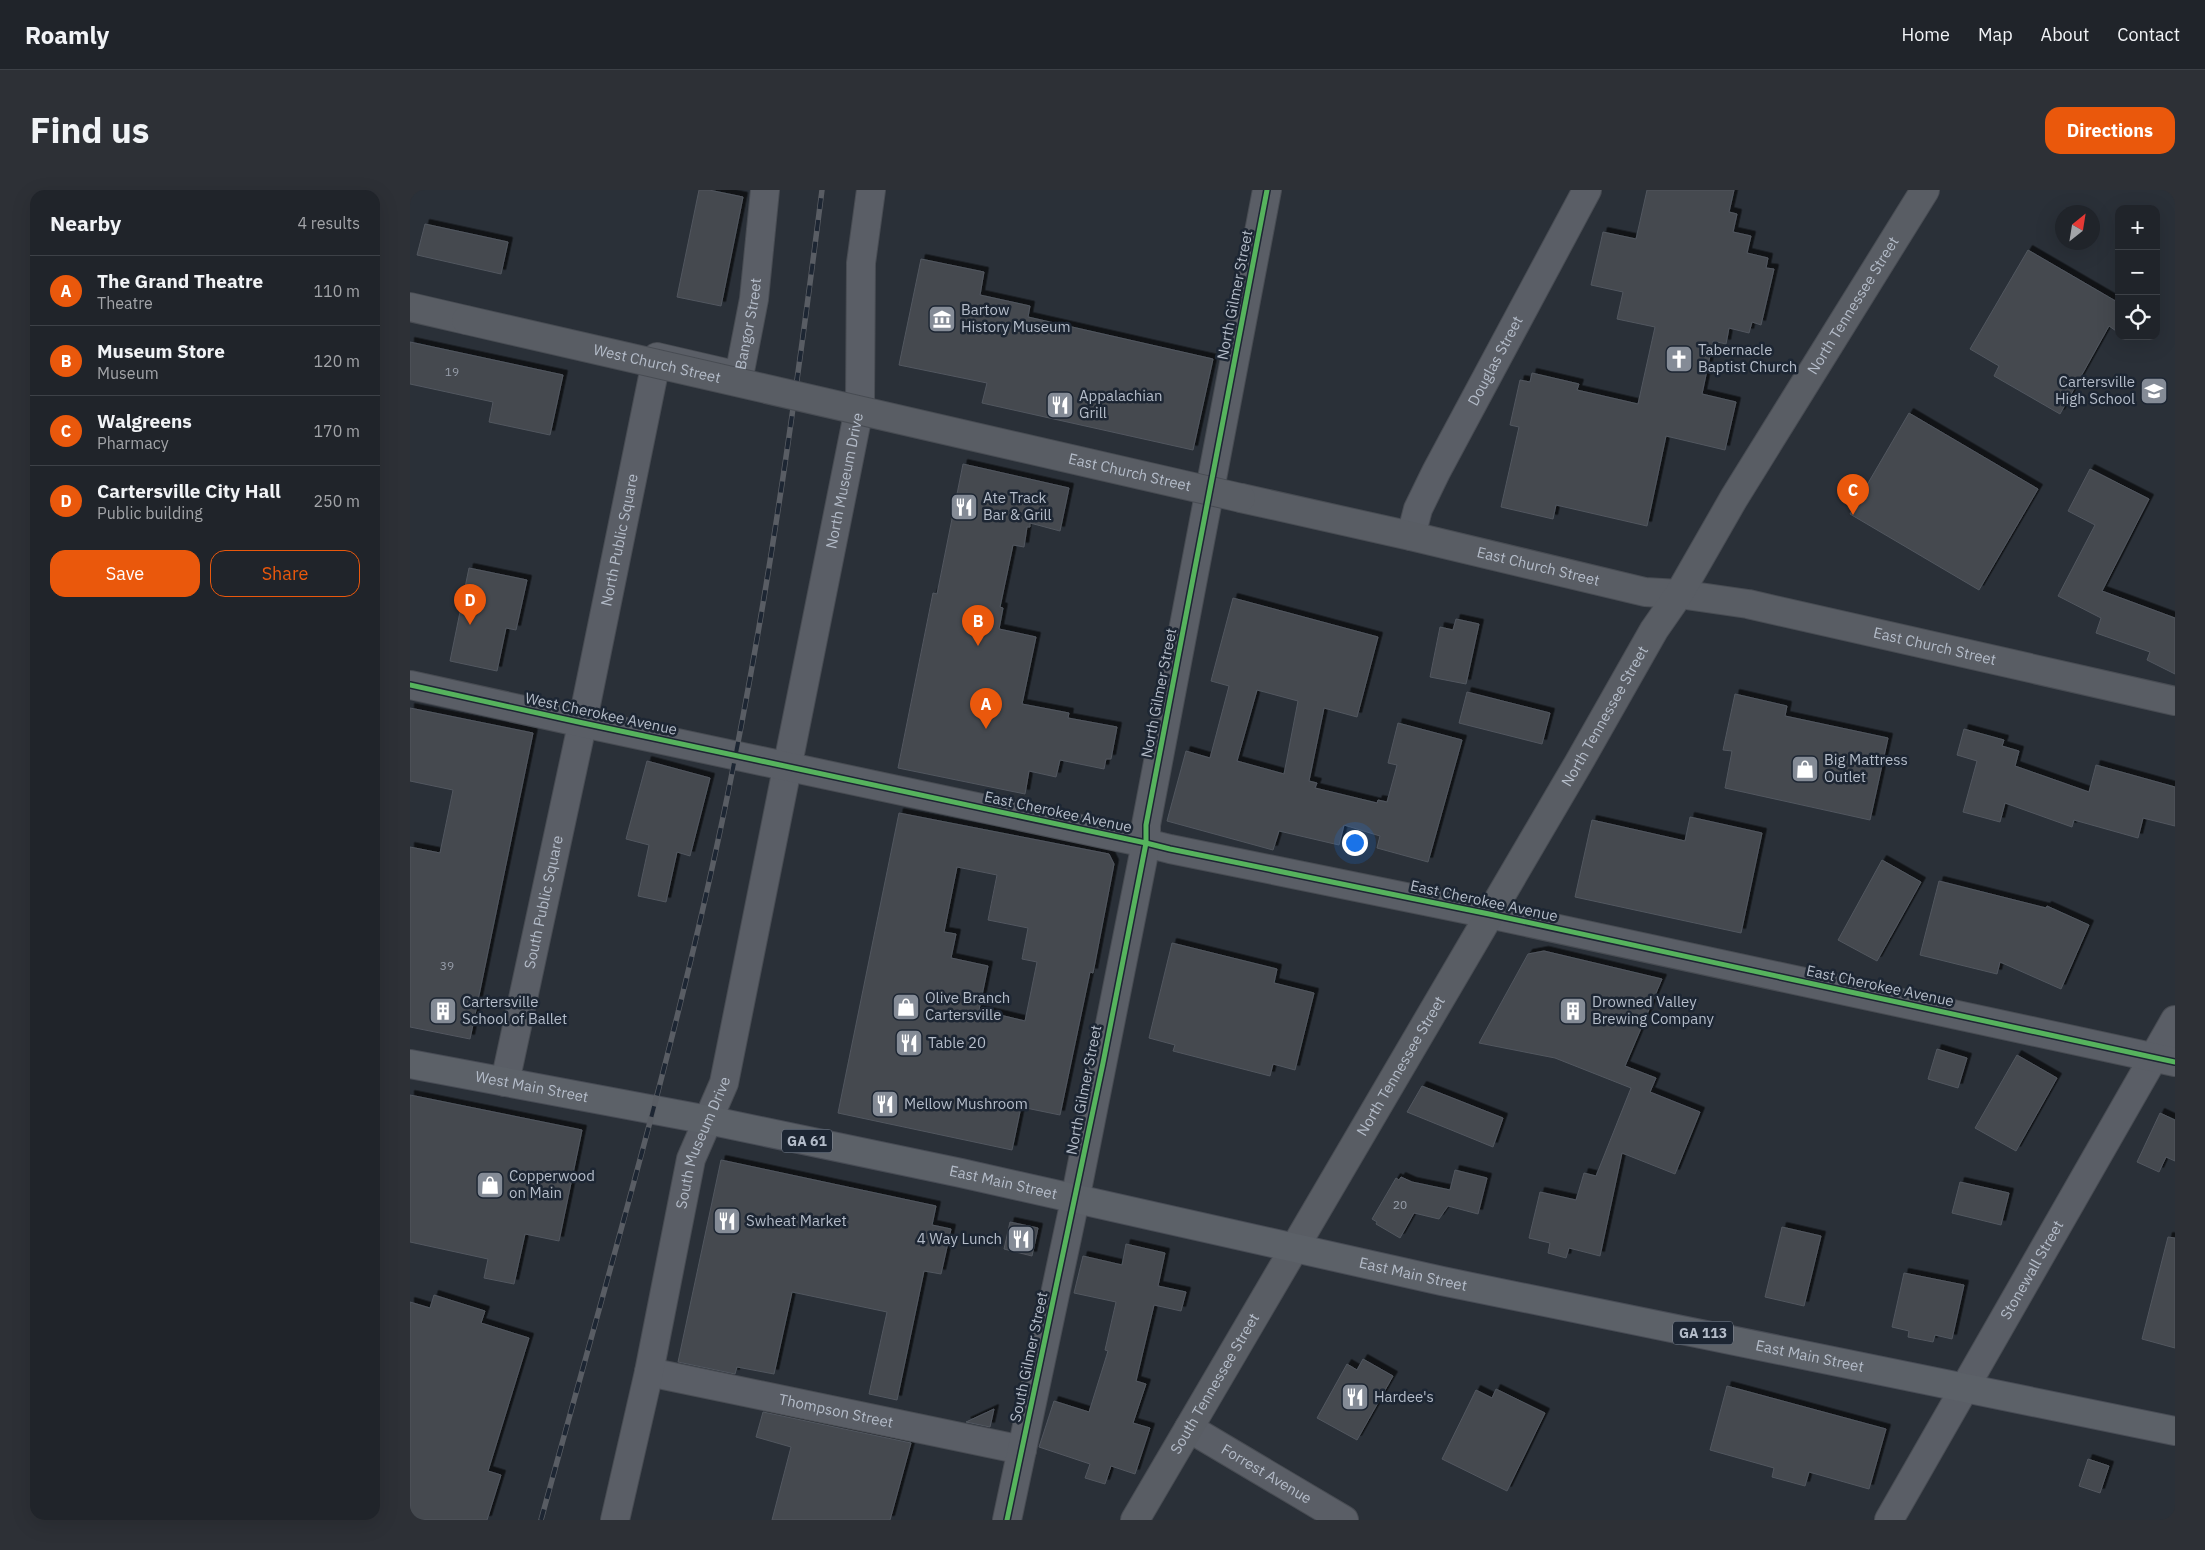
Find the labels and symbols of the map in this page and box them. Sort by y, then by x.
north arrow [2055,205,2100,250]
street label: North Gilmer Street [1213,228,1256,361]
street label: North Tennessee Street [1803,233,1903,378]
street label: Bangor Street [730,277,765,371]
place label: Bartow History Museum [961,300,1071,336]
museum icon: Bartow History Museum [927,304,957,334]
street label: Douglas Street [1463,313,1527,409]
street label: West Church Street [592,340,723,387]
place label: Tabernacle Baptist Church [1698,340,1797,376]
church icon: Tabernacle Baptist Church [1664,344,1694,374]
house number: 19 [445,364,459,379]
place label: Cartersville High School [2055,372,2135,408]
school or university icon: Cartersville High School [2139,376,2169,406]
place label: Appalachian Grill [1079,386,1162,422]
restaurant icon: Appalachian Grill [1045,390,1075,420]
street label: North Museum Drive [821,411,867,550]
street label: East Church Street [1067,449,1193,495]
street label: North Public Square [596,472,642,608]
pin: C [1837,474,1869,515]
place label: Ate Track Bar & Grill [983,488,1052,524]
restaurant icon: Ate Track Bar & Grill [949,492,979,522]
street label: East Church Street [1475,542,1602,590]
pin: D [454,584,486,625]
pin: B [962,605,994,646]
street label: East Church Street [1872,623,1998,669]
street label: North Gilmer Street [1137,626,1180,759]
street label: North Tennessee Street [1557,642,1652,790]
street label: West Cherokee Avenue [523,688,679,739]
pin: A [970,688,1002,729]
place label: Big Mattress Outlet [1824,750,1908,786]
shop icon: Big Mattress Outlet [1790,754,1820,784]
street label: East Cherokee Avenue [983,787,1134,836]
your location [1342,830,1368,856]
street label: South Public Square [520,834,567,970]
street label: East Cherokee Avenue [1409,876,1560,925]
house number: 39 [440,958,454,973]
street label: East Cherokee Avenue [1805,961,1956,1010]
place label: Olive Branch Cartersville [925,988,1010,1024]
place label: Cartersville School of Ballet [462,992,567,1028]
shop icon: Olive Branch Cartersville [891,992,921,1022]
place label: Drowned Valley Brewing Company [1592,992,1715,1028]
street label: North Tennessee Street [1352,993,1449,1139]
building icon: Cartersville School of Ballet [428,996,458,1026]
building icon: Drowned Valley Brewing Company [1558,996,1588,1026]
street label: North Gilmer Street [1062,1023,1105,1156]
restaurant icon: Table 20 [894,1028,924,1058]
place label: Table 20 [928,1033,986,1052]
street label: West Main Street [474,1066,590,1106]
street label: South Museum Drive [671,1075,734,1210]
restaurant icon: Mellow Mushroom [870,1089,900,1119]
place label: Mellow Mushroom [904,1094,1028,1113]
road number: GA 61 [782,1129,832,1152]
street label: East Main Street [948,1161,1059,1203]
place label: Copperwood on Main [509,1166,595,1202]
shop icon: Copperwood on Main [475,1170,505,1200]
house number: 20 [1393,1197,1407,1212]
restaurant icon: Swheat Market [712,1206,742,1236]
place label: Swheat Market [746,1211,847,1230]
street label: Stonewall Street [1996,1217,2067,1323]
restaurant icon: 4 Way Lunch [1006,1224,1036,1254]
place label: 4 Way Lunch [917,1229,1002,1248]
street label: East Main Street [1357,1253,1469,1295]
street label: South Gilmer Street [1005,1290,1052,1424]
street label: South Tennessee Street [1166,1310,1263,1457]
road number: GA 113 [1673,1322,1733,1344]
street label: East Main Street [1754,1335,1866,1376]
restaurant icon: Hardee's [1340,1382,1370,1412]
place label: Hardee's [1374,1387,1434,1406]
street label: Thompson Street [777,1389,895,1432]
street label: Forrest Avenue [1218,1439,1315,1508]

